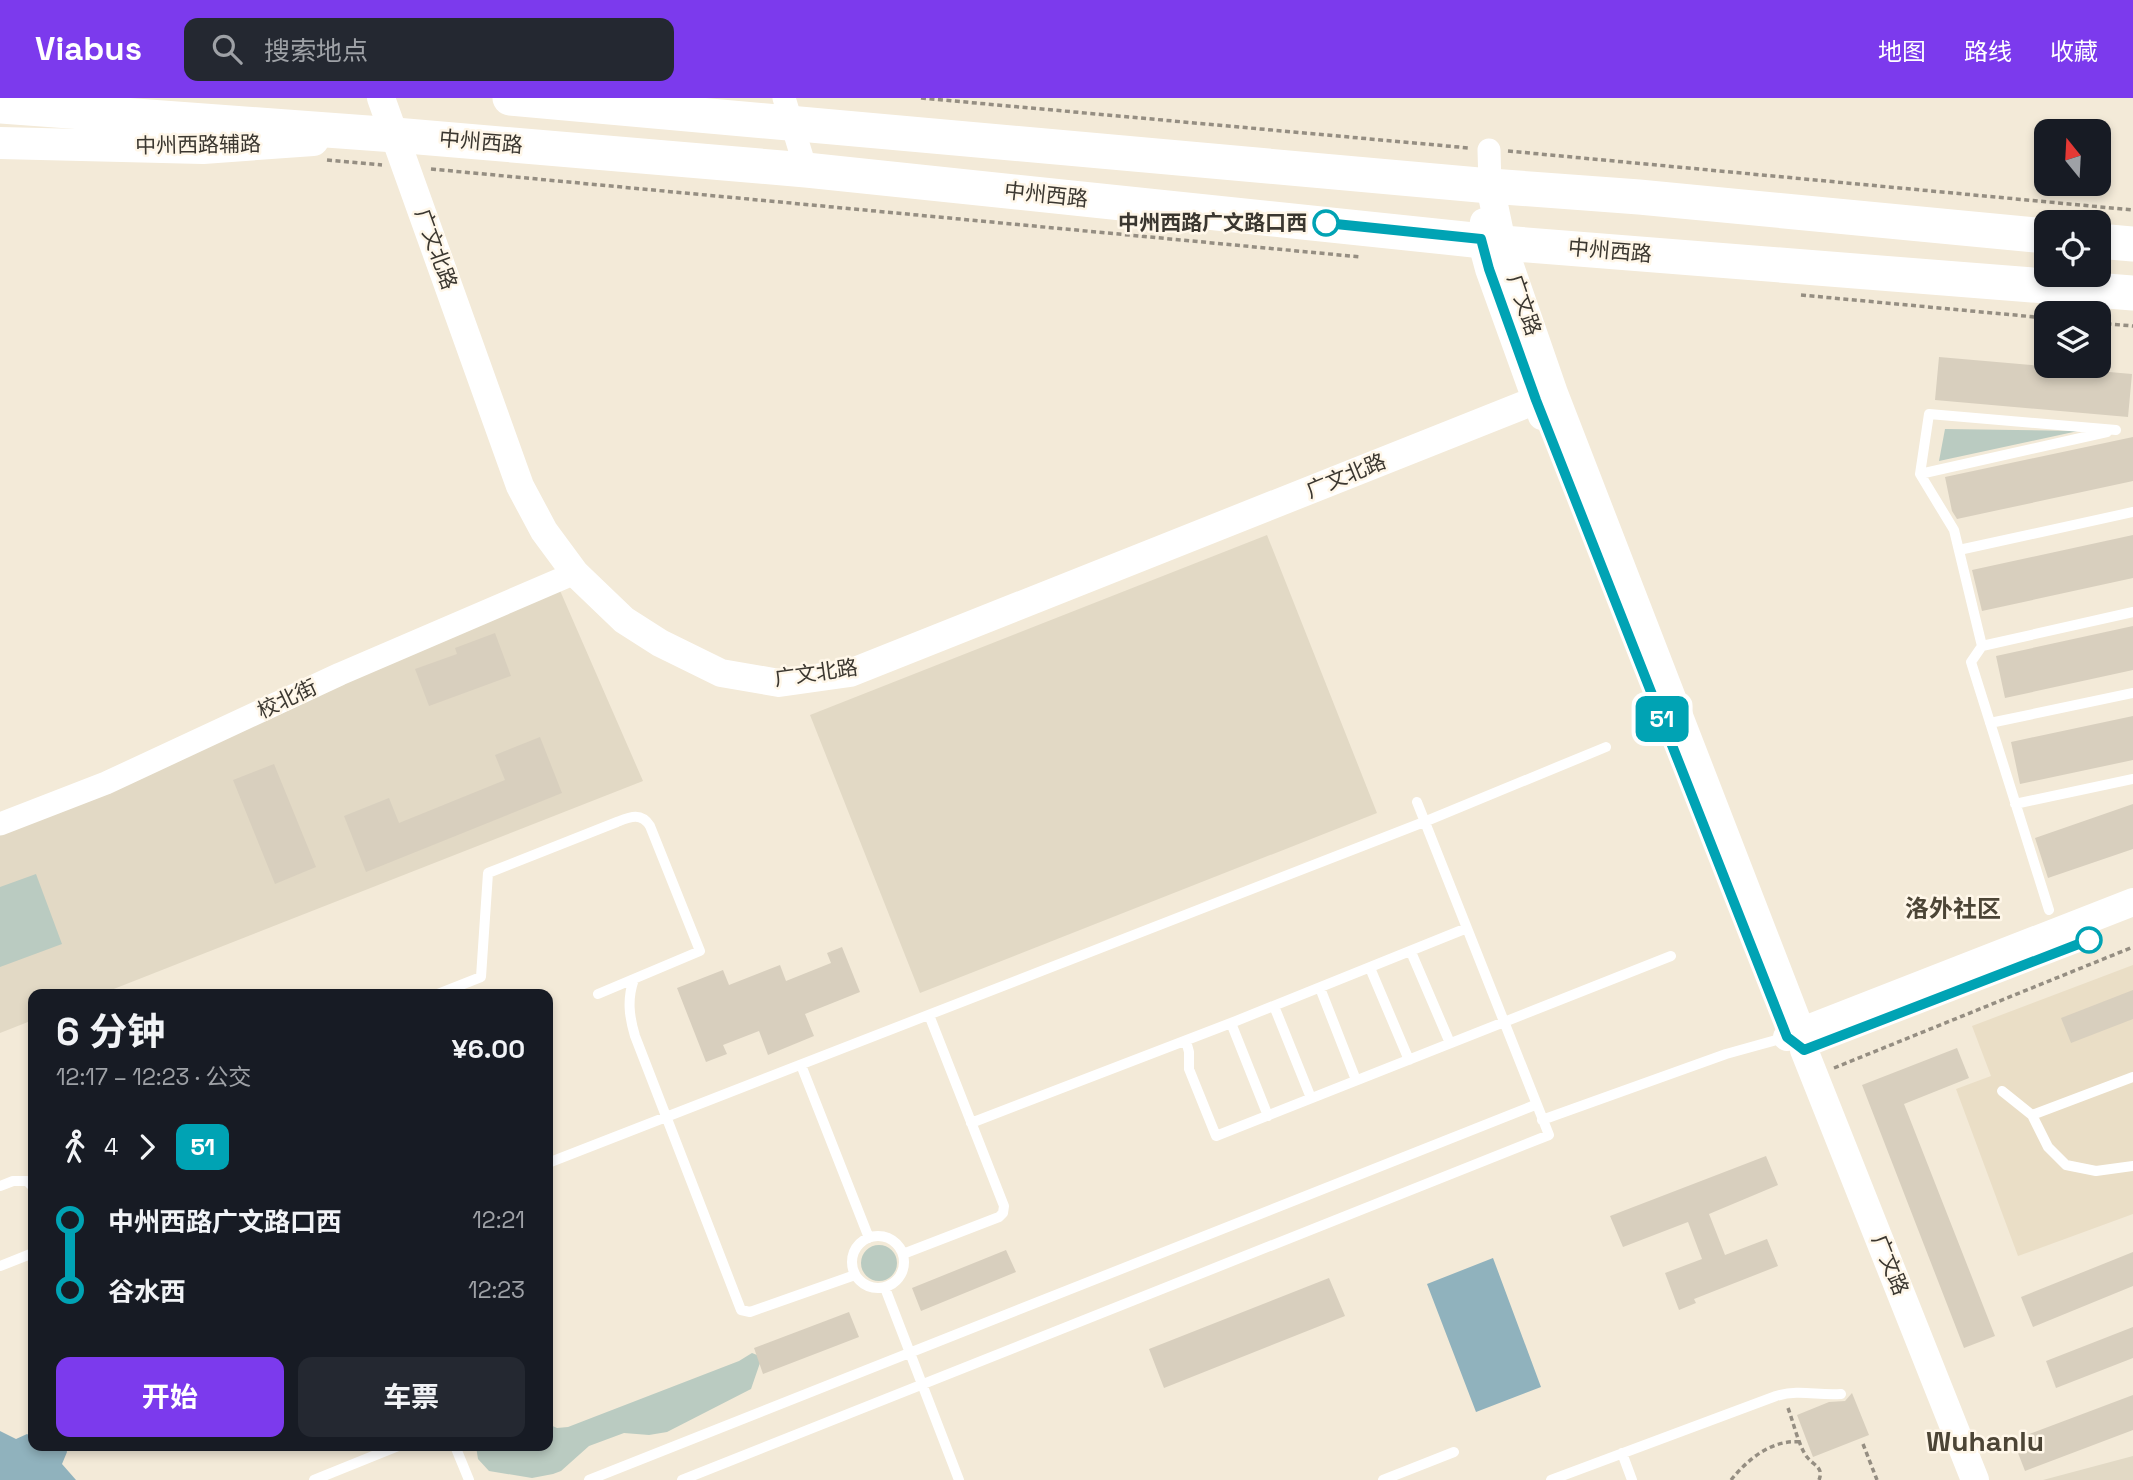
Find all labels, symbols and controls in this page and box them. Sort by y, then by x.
search box [184,18,674,81]
text: Viabus [35,28,142,70]
icon: search [208,30,246,68]
text: 搜索地点 [264,34,368,68]
text: 地图 [1878,36,1926,67]
text: 路线 [1964,36,2012,67]
text: 收藏 [2050,36,2098,67]
north arrow [2034,119,2110,196]
map controls [2034,119,2111,378]
street label: 中州西路 [438,124,524,159]
street label: 中州西路辅路 [135,130,261,159]
street label: 中州西路 [1003,177,1089,212]
street label: 广文北路 [409,205,464,293]
place label: 中州西路广文路口西 [1118,209,1307,236]
marker: 中州西路广文路口西 [1313,210,1339,236]
button: locate [2034,210,2111,287]
street label: 中州西路 [1567,233,1653,268]
street label: 广文路 [1501,271,1547,339]
button: layers [2034,301,2111,378]
street label: 广文北路 [1302,447,1390,504]
street label: 广文北路 [772,653,859,692]
street label: 校北街 [253,673,321,724]
line badge: 51 [1630,696,1694,742]
text: 51 [1650,703,1674,734]
district label: 洛外社区 [1905,893,2001,924]
unlabelled marker [2076,927,2102,953]
text: 6 分钟 [56,1008,165,1056]
text: ¥6.00 [452,1032,525,1066]
text: 12:17 – 12:23 · 公交 [56,1062,251,1092]
icon: walk [56,1128,94,1166]
icon: forward [128,1128,166,1166]
text: 51 [190,1131,215,1162]
text: 4 [104,1132,118,1162]
text: 中州西路广文路口西 [108,1205,342,1239]
text: 12:21 [472,1205,525,1235]
street label: 广文路 [1866,1231,1915,1299]
text: 谷水西 [108,1275,186,1309]
text: 12:23 [468,1275,525,1305]
button: 开始 [56,1357,284,1437]
button: 车票 [298,1357,525,1437]
district label: Wuhanlu [1926,1423,2044,1459]

